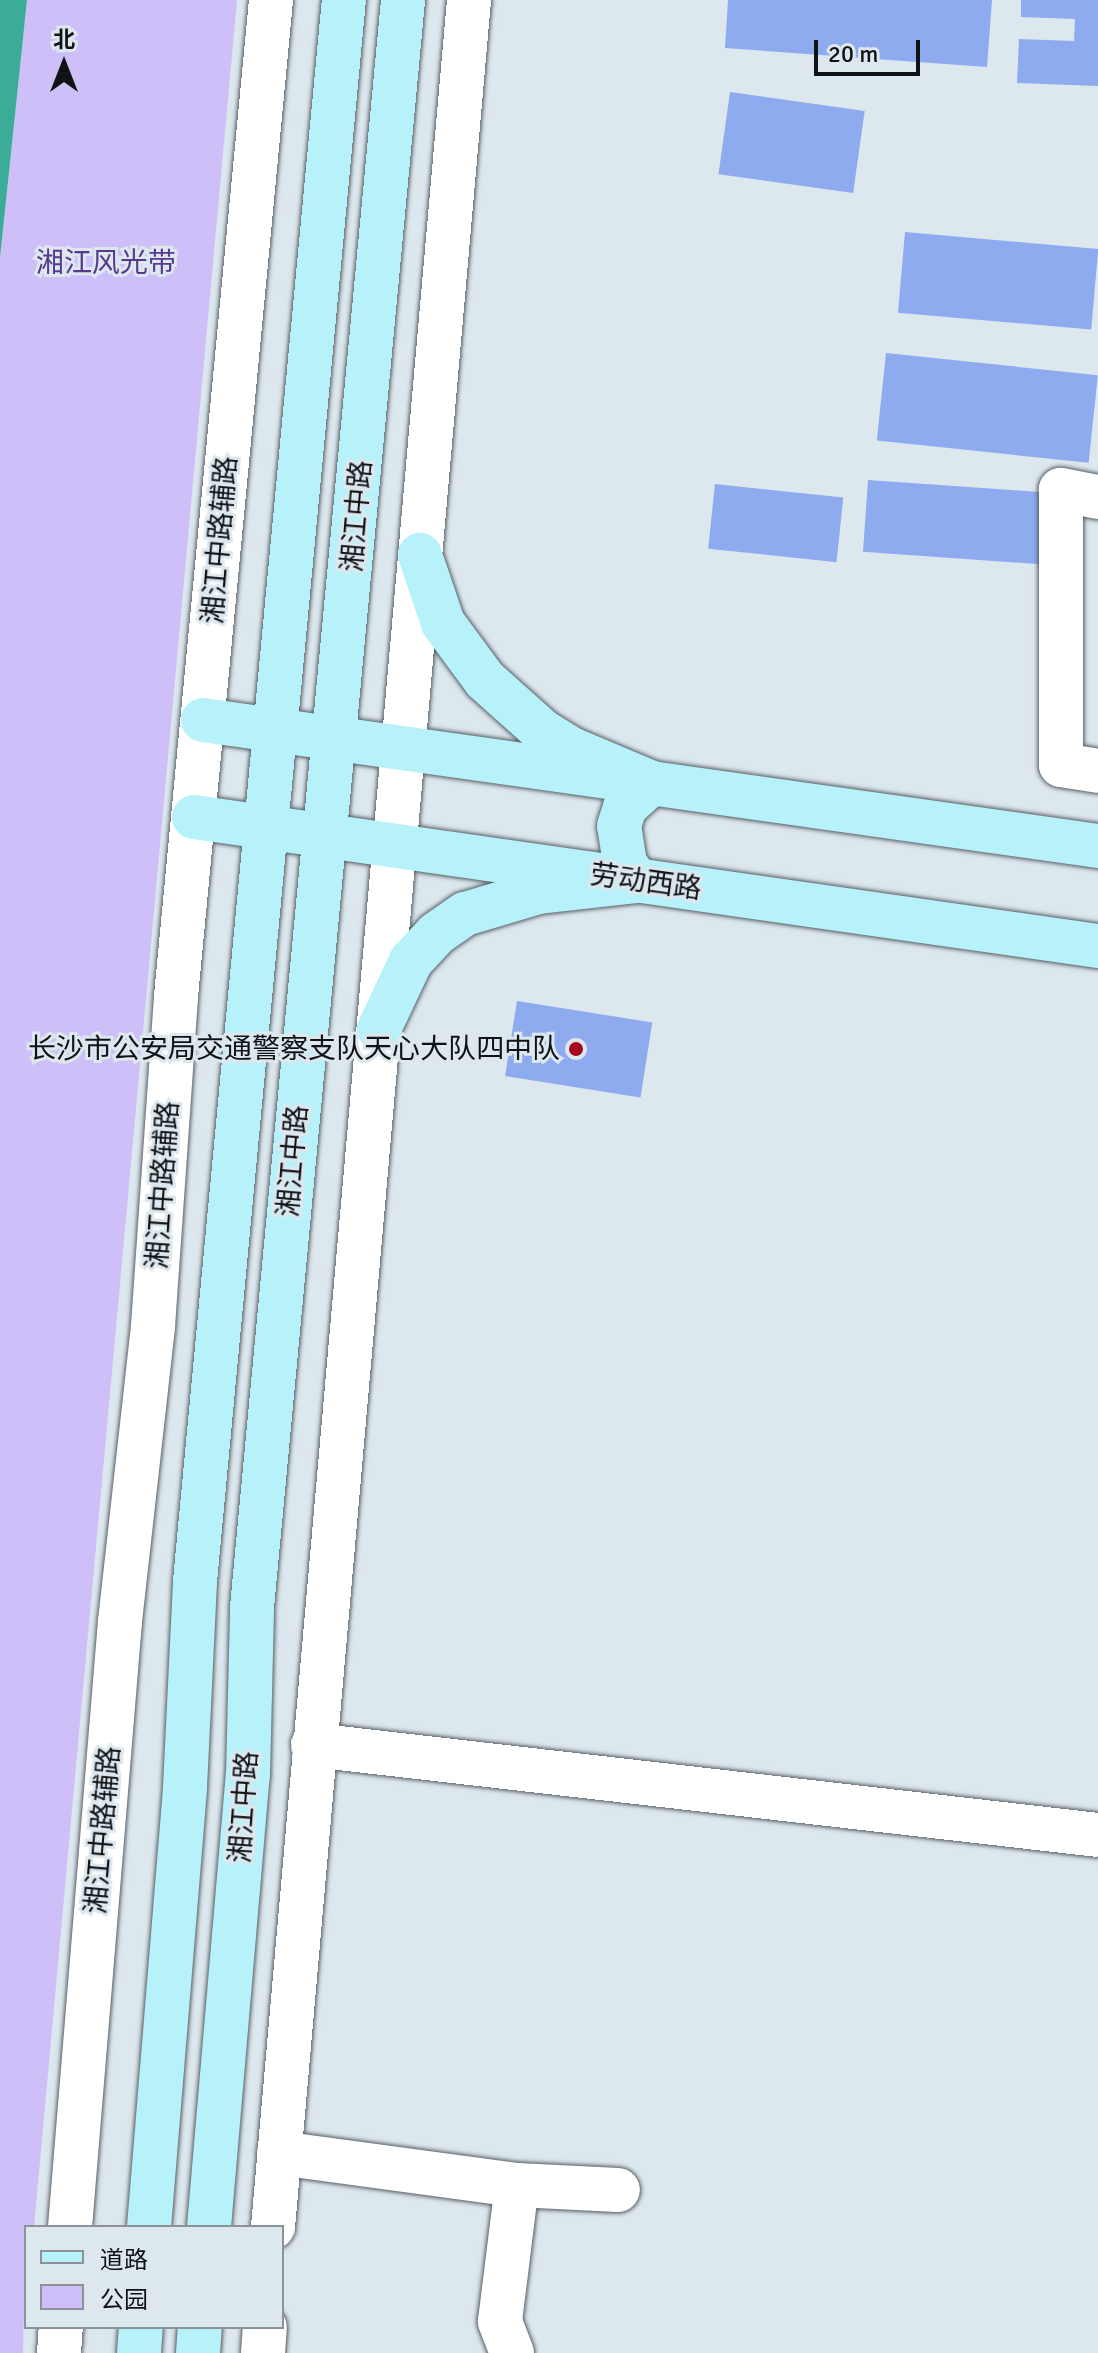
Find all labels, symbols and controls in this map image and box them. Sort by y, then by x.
north arrow [24,24,104,104]
scale bar [818,24,924,74]
text: 北 [53,26,75,53]
text: 20 m [828,39,878,69]
park label: 湘江风光带 [36,246,176,280]
street label: 湘江中路辅路 [196,455,244,625]
street label: 湘江中路 [335,459,379,573]
street label: 劳动西路 [588,858,704,906]
place label: 长沙市公安局交通警察支队天心大队四中队 [28,1032,560,1066]
marker: 长沙市公安局交通警察支队天心大队四中队 [567,1040,585,1058]
street label: 湘江中路辅路 [140,1100,186,1270]
street label: 湘江中路 [271,1104,315,1218]
street label: 湘江中路辅路 [79,1745,127,1915]
street label: 湘江中路 [223,1750,265,1864]
legend [24,2225,284,2329]
text: 道路 [100,2245,148,2275]
text: 公园 [100,2285,148,2315]

